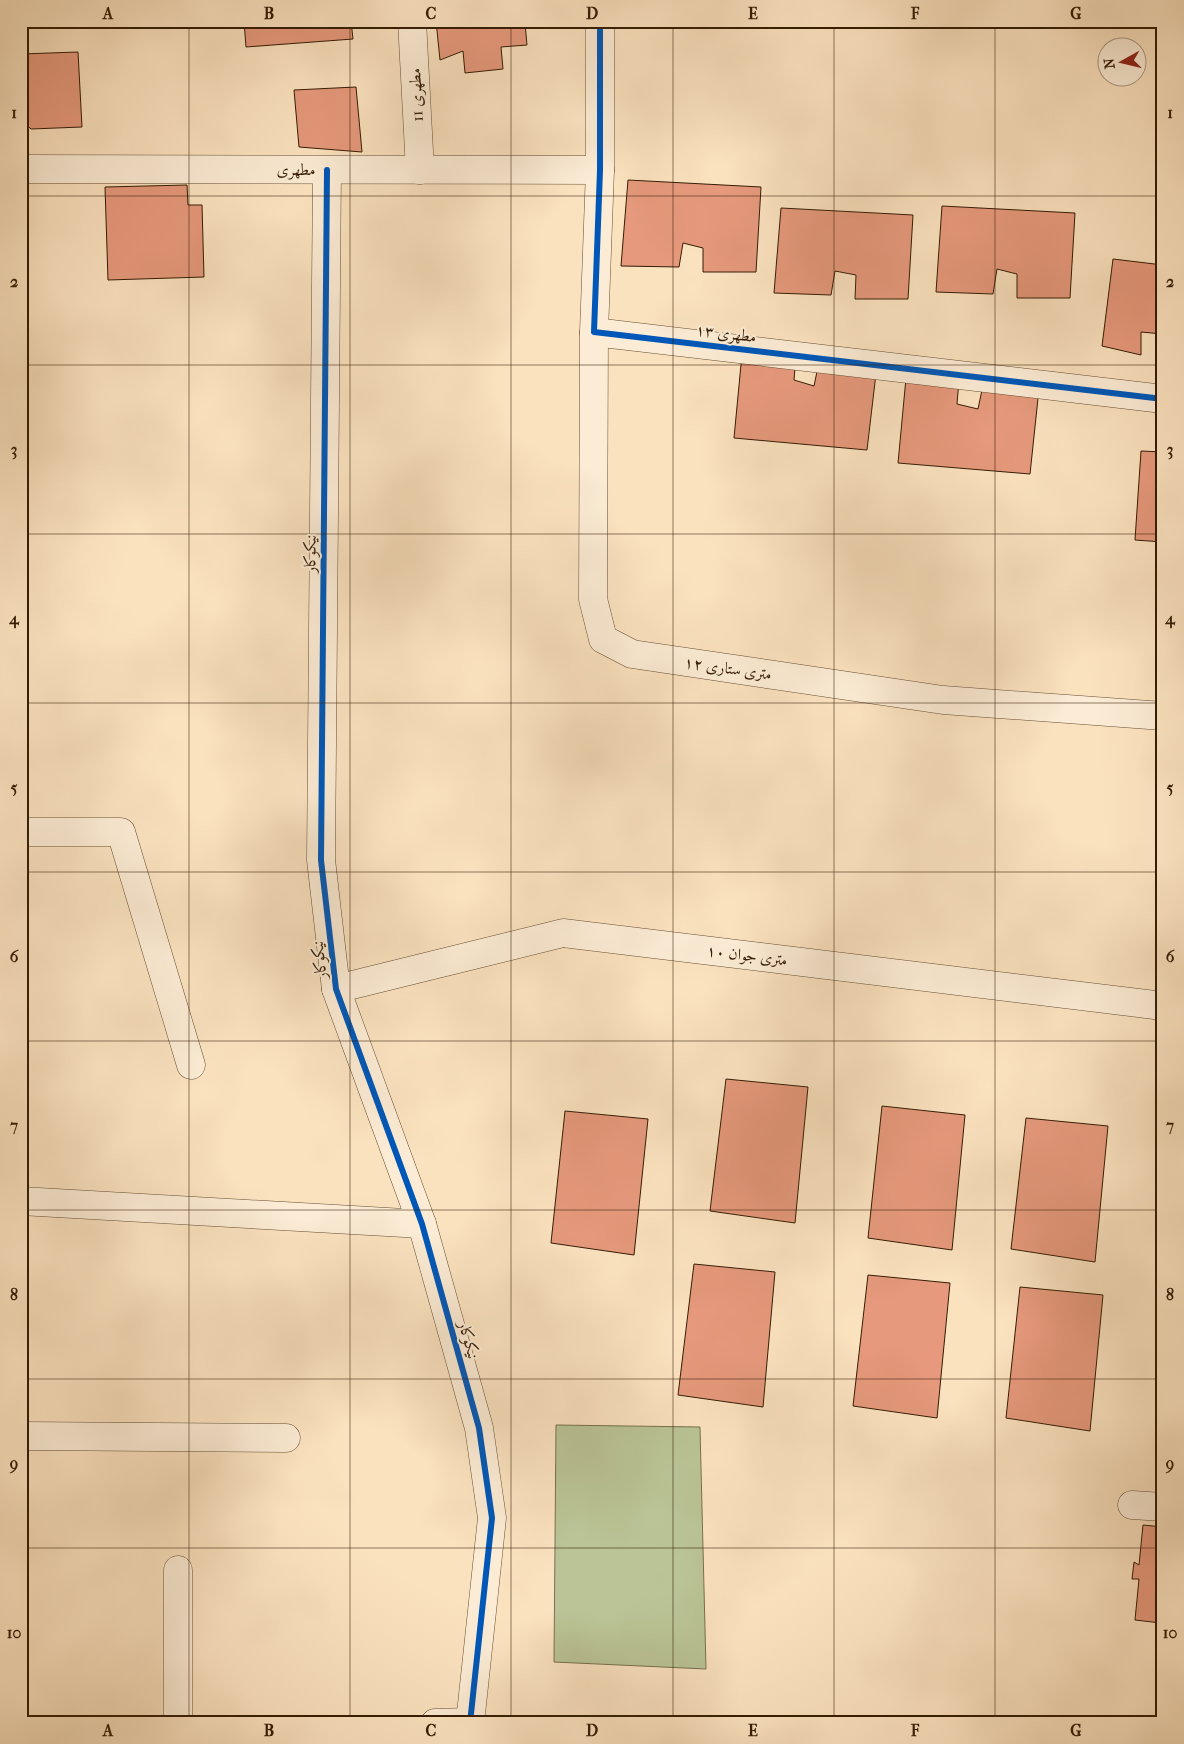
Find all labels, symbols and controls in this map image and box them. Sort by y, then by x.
text: A [102,4,114,23]
text: B [264,4,274,23]
text: C [426,4,437,23]
text: D [586,4,598,23]
text: E [748,4,758,23]
text: F [910,4,920,23]
text: G [1070,4,1082,23]
north arrow [1096,38,1146,88]
text: N [1100,57,1119,70]
street label: مطهری 11 [405,68,428,122]
text: 1 [11,103,17,122]
text: 1 [1167,103,1173,122]
street label: مطهری [277,160,316,180]
text: 2 [10,272,18,291]
text: 2 [1166,272,1174,291]
street label: مطهری ۱۳ [694,320,758,347]
text: 3 [11,440,17,460]
text: 3 [1167,440,1173,460]
street label: نیکوکار [300,535,321,575]
text: 4 [8,609,20,629]
text: 4 [1164,609,1176,629]
street label: ۱۲ متری ستاری [683,652,773,684]
text: 5 [11,778,18,797]
text: 5 [1167,778,1174,797]
street label: نیکوکار [308,940,332,982]
street label: ۱۰ متری جوان [705,941,789,970]
text: 6 [10,947,19,966]
text: 6 [1166,947,1175,966]
text: 7 [9,1116,18,1135]
text: 7 [1165,1116,1174,1135]
text: 8 [10,1285,18,1304]
text: 8 [1166,1285,1174,1304]
street label: نیکوکار [453,1317,483,1361]
text: 9 [9,1454,18,1474]
text: 9 [1165,1454,1174,1474]
text: 10 [7,1623,21,1642]
text: 10 [1163,1623,1177,1642]
text: A [102,1721,114,1740]
text: B [264,1721,274,1740]
text: C [426,1721,437,1740]
text: D [586,1721,598,1740]
text: E [748,1721,758,1740]
text: F [910,1721,920,1740]
text: G [1070,1721,1082,1740]

